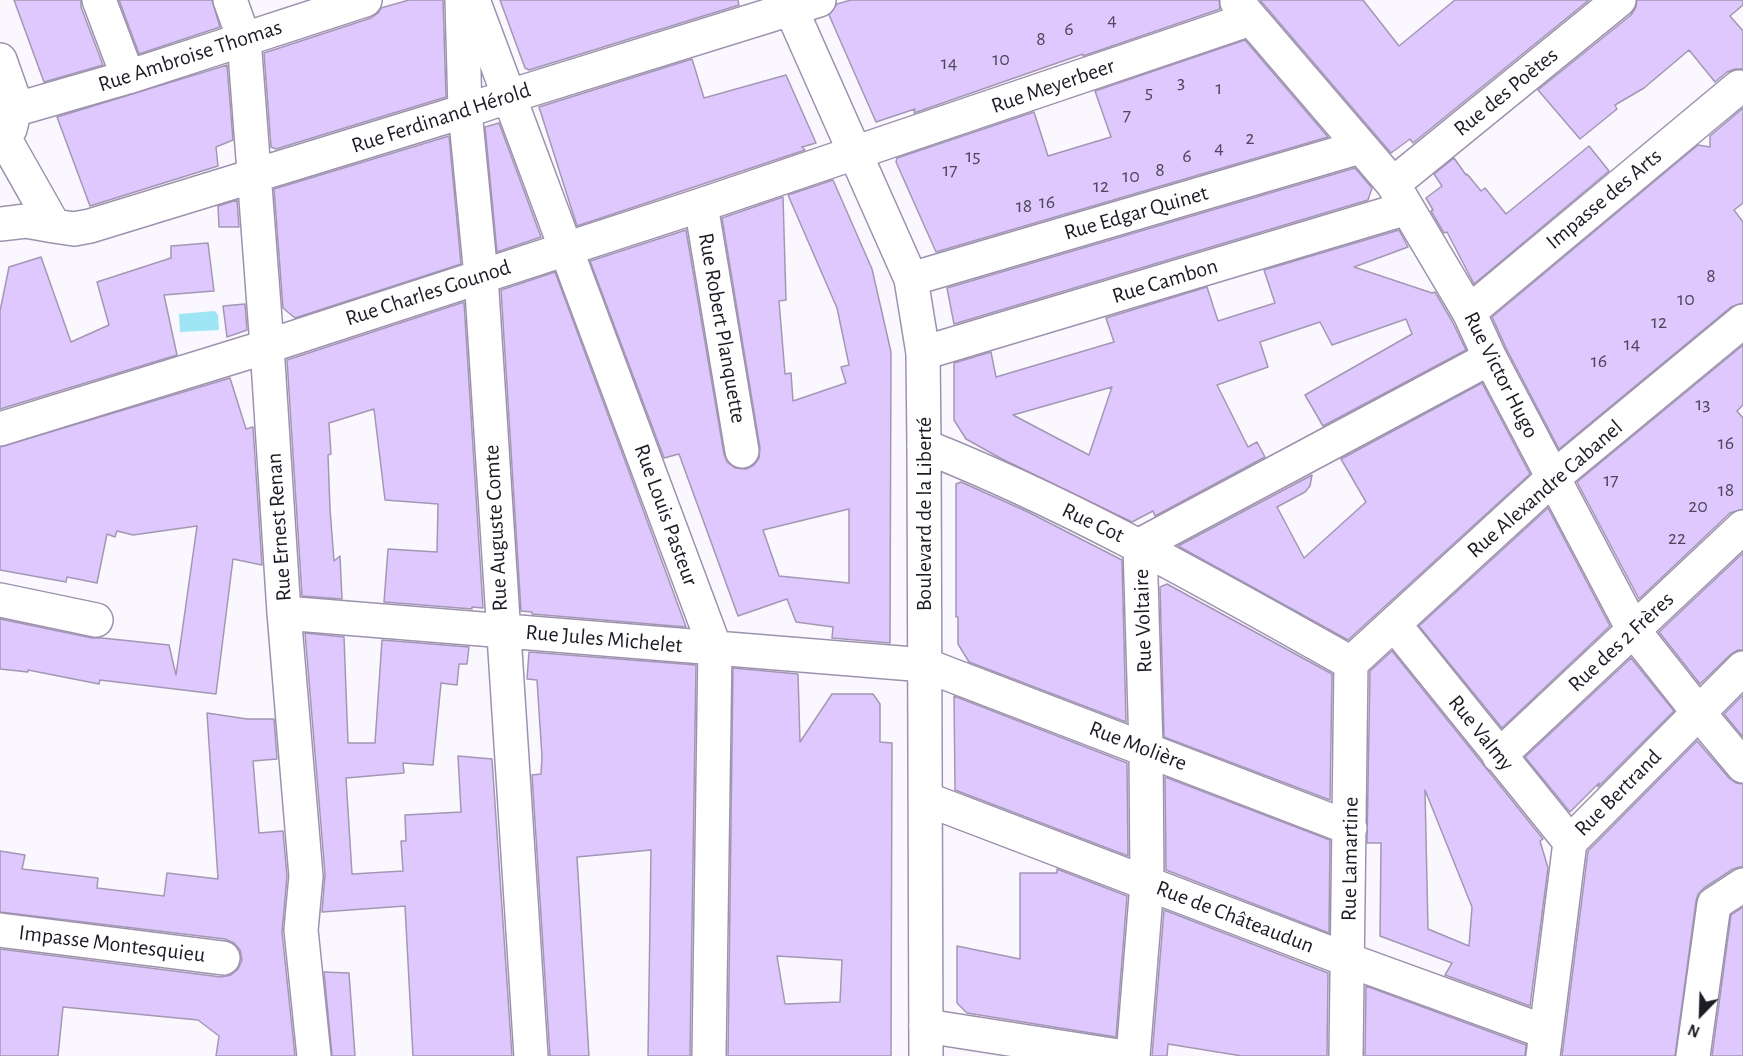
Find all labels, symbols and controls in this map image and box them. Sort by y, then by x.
house number: 4 [1107,8,1117,32]
street label: Rue Ambroise Thomas [95,14,285,98]
house number: 6 [1064,17,1074,41]
house number: 8 [1036,27,1046,51]
street label: Rue des Poètes [1449,42,1563,142]
house number: 10 [992,47,1010,71]
house number: 14 [941,51,957,75]
street label: Rue Meyerbeer [988,53,1118,119]
house number: 3 [1177,70,1185,94]
house number: 1 [1216,76,1222,100]
street label: Rue Ferdinand Hérold [348,77,534,159]
house number: 5 [1145,80,1153,104]
house number: 7 [1123,103,1131,127]
house number: 2 [1245,126,1255,150]
house number: 4 [1214,136,1224,160]
street label: Impasse des Arts [1541,143,1667,255]
house number: 15 [965,144,981,168]
house number: 6 [1182,144,1192,168]
house number: 17 [942,158,958,182]
house number: 8 [1155,158,1165,182]
house number: 10 [1122,164,1140,188]
house number: 12 [1093,174,1109,198]
street label: Rue Edgar Quinet [1061,180,1211,246]
house number: 16 [1039,190,1055,214]
house number: 18 [1016,194,1032,218]
street label: Rue Robert Planquette [692,231,752,425]
street label: Rue Cambon [1109,252,1221,310]
street label: Rue Charles Gounod [342,254,514,332]
house number: 8 [1706,264,1716,288]
house number: 10 [1677,287,1695,311]
street label: Rue Victor Hugo [1458,307,1544,443]
house number: 12 [1651,310,1667,334]
house number: 14 [1624,332,1640,356]
house number: 16 [1591,349,1607,373]
house number: 13 [1695,392,1711,416]
street label: Rue Alexandre Cabanel [1462,414,1628,564]
street label: Boulevard de la Liberté [911,417,937,611]
house number: 16 [1718,431,1734,455]
street label: Rue Louis Pasteur [628,441,704,589]
street label: Rue Auguste Comte [478,444,514,612]
street label: Rue Ernest Renan [261,452,297,602]
house number: 17 [1603,468,1619,492]
house number: 18 [1718,478,1734,502]
house number: 20 [1688,494,1708,518]
street label: Rue Cot [1058,497,1128,549]
house number: 22 [1668,526,1686,550]
street label: Rue Voltaire [1128,568,1158,674]
street label: Rue des 2 Frères [1563,586,1679,698]
street label: Rue Jules Michelet [525,619,683,659]
street label: Rue Valmy [1442,690,1520,776]
street label: Rue Molière [1085,715,1191,777]
street label: Rue Bertrand [1569,744,1667,842]
street label: Rue Lamartine [1336,797,1364,921]
street label: Rue de Châteaudun [1152,875,1318,959]
street label: Impasse Montesquieu [17,919,207,969]
north arrow [1671,984,1731,1044]
text: N [1686,1021,1702,1040]

